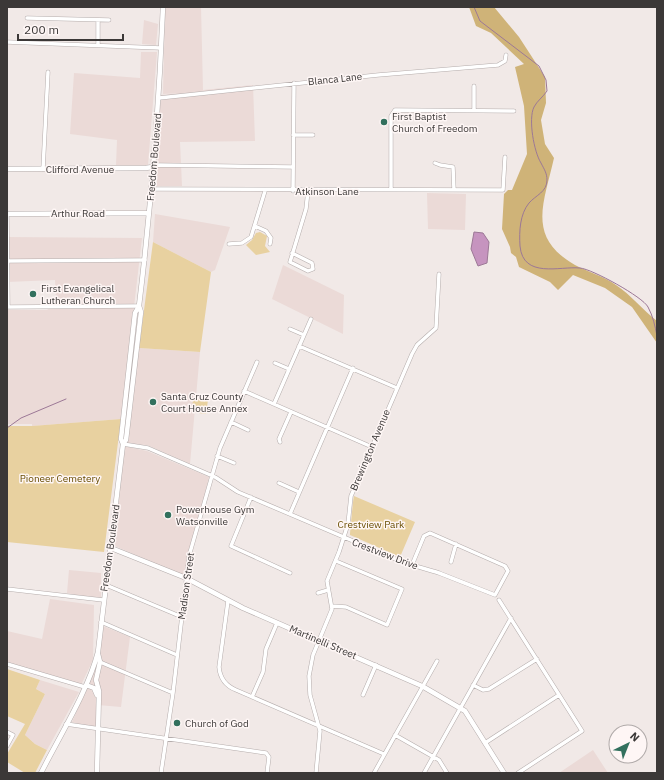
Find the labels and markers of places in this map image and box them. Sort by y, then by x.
place label: First Baptist Church of Freedom [392,110,478,135]
marker: First Baptist Church of Freedom [379,117,389,127]
place label: First Evangelical Lutheran Church [41,282,115,307]
marker: First Evangelical Lutheran Church [28,289,38,299]
place label: Santa Cruz County Court House Annex [161,390,247,415]
marker: Santa Cruz County Court House Annex [148,397,158,407]
place label: Powerhouse Gym Watsonville [176,503,255,528]
marker: Powerhouse Gym Watsonville [163,510,173,520]
place label: Church of God [185,717,249,730]
marker: Church of God [172,718,182,728]

